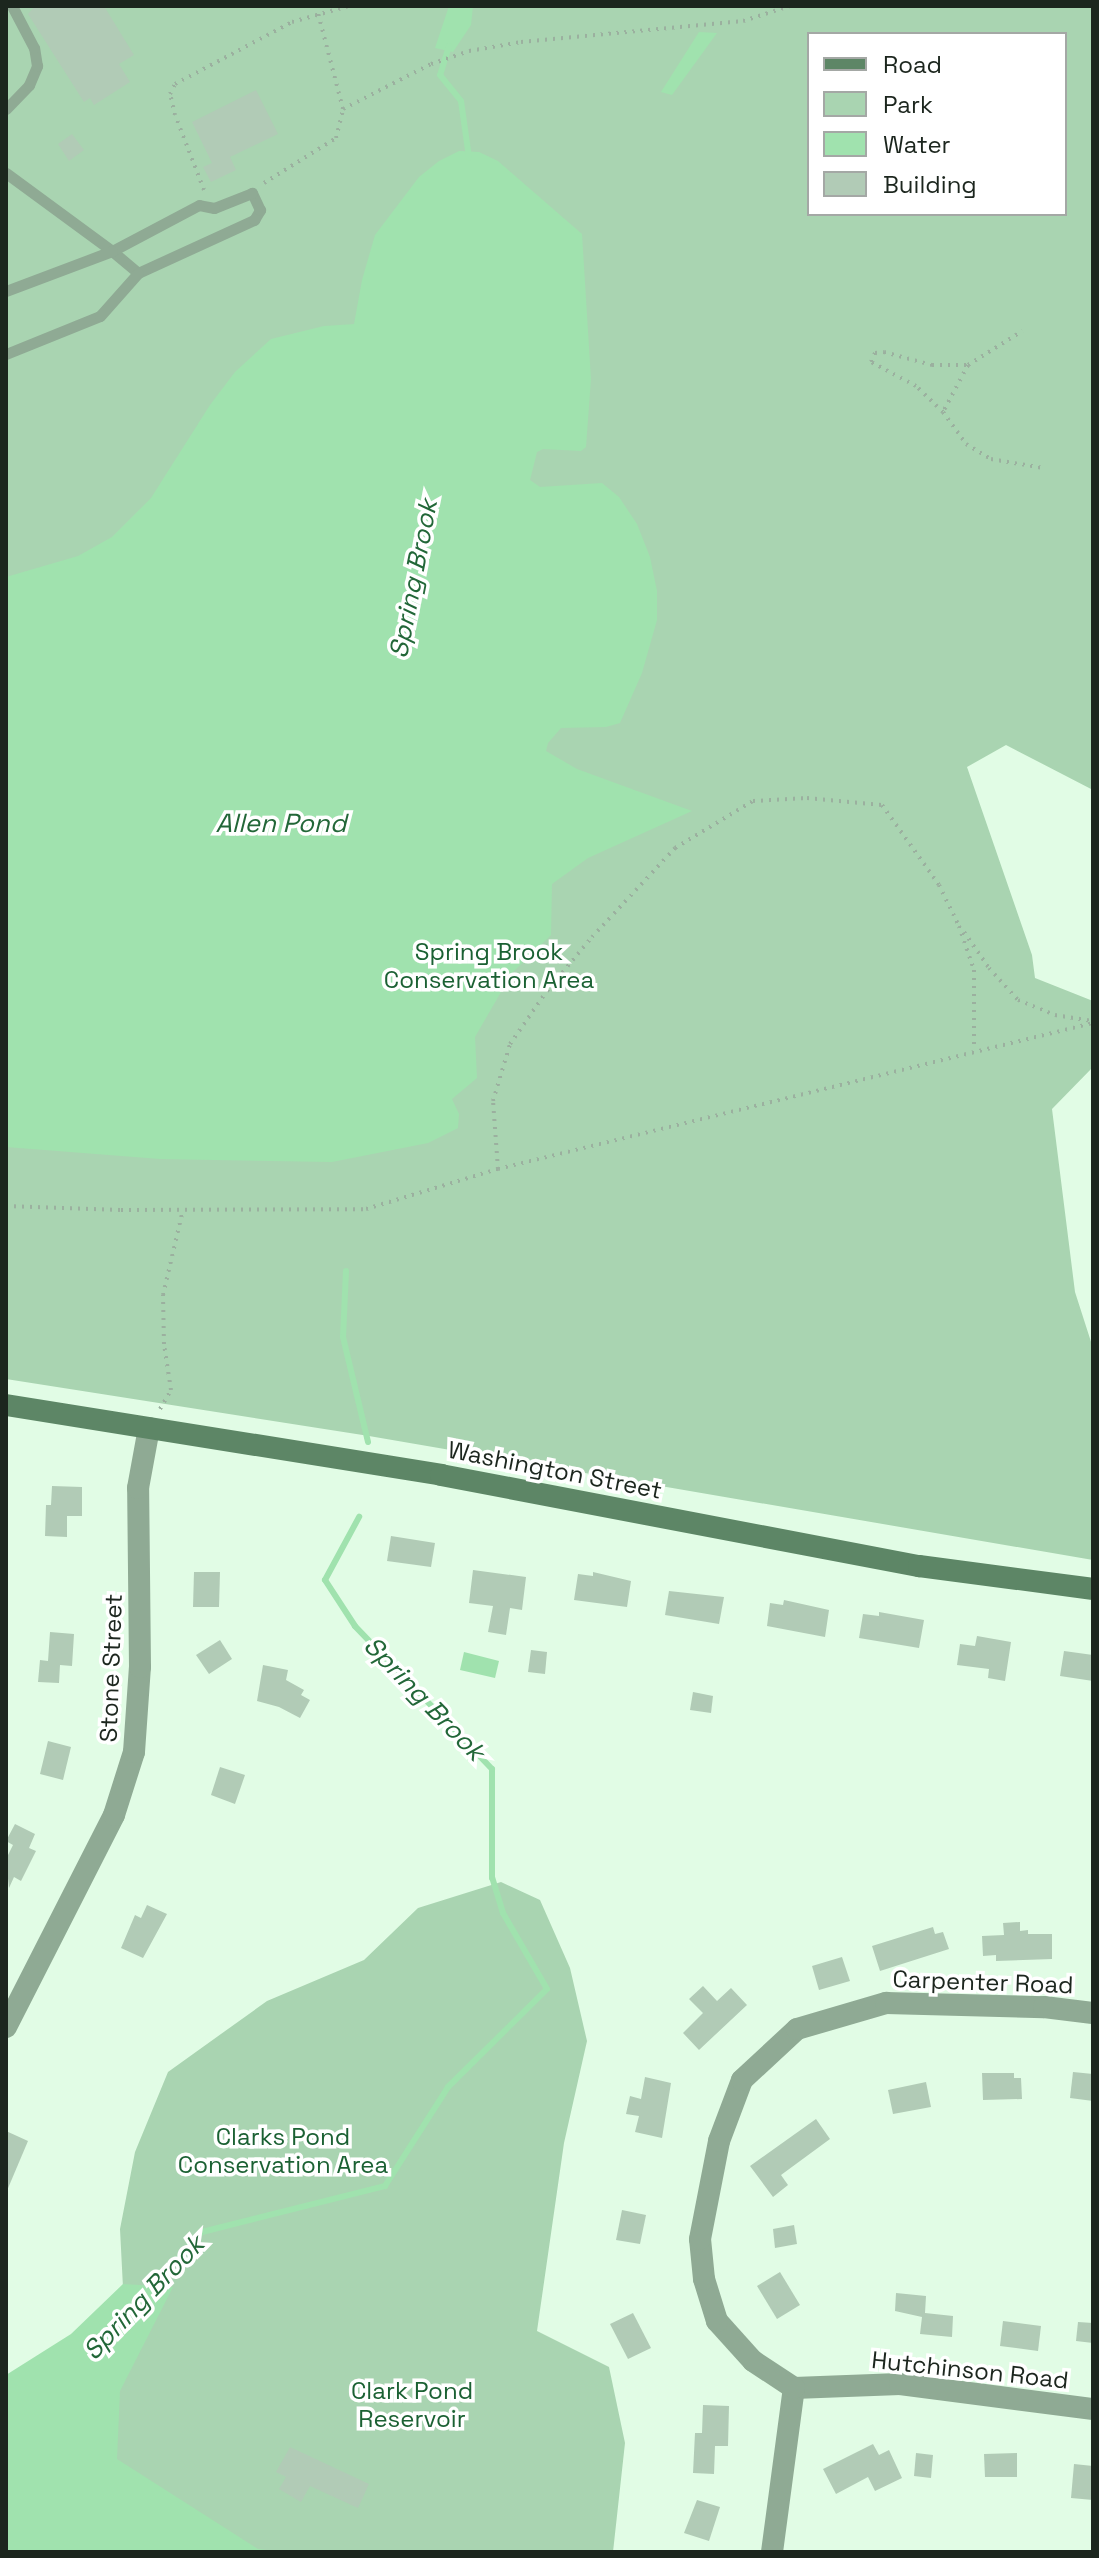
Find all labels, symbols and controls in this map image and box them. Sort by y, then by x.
legend [807,32,1067,216]
text: Road [883,49,942,80]
text: Park [883,89,933,120]
text: Water [883,129,951,160]
text: Building [883,169,977,200]
water label: Spring Brook [383,497,445,661]
water label: Allen Pond [215,808,347,840]
park label: Spring Brook Conservation Area [384,938,594,994]
street label: Washington Street [446,1435,664,1505]
street label: Stone Street [94,1593,128,1743]
water label: Spring Brook [357,1630,491,1768]
street label: Carpenter Road [892,1964,1074,2000]
park label: Clarks Pond Conservation Area [178,2123,388,2179]
water label: Spring Brook [77,2229,211,2367]
street label: Hutchinson Road [870,2345,1070,2395]
park label: Clark Pond Reservoir [351,2377,473,2433]

